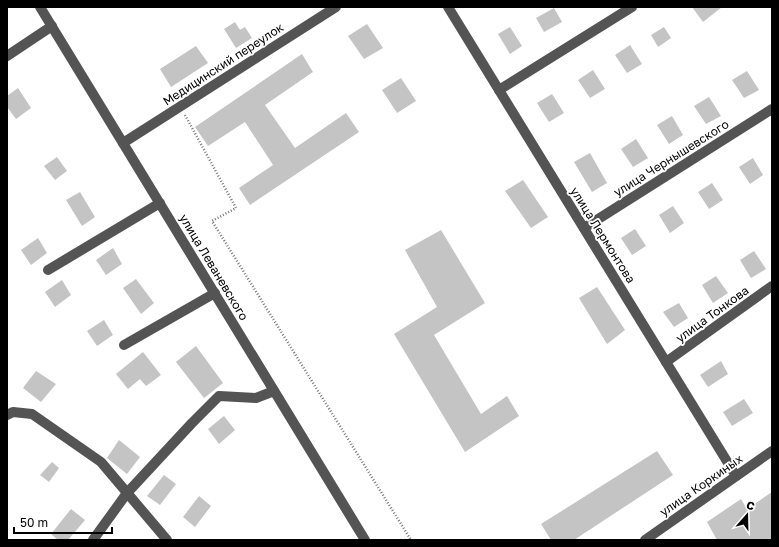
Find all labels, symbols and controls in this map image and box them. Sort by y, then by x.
street label: Медицинский переулок [160,19,286,109]
street label: улица Чернышевского [611,116,731,200]
street label: улица Лермонтова [567,184,639,286]
street label: улица Леваневского [176,211,252,323]
street label: улица Тонкова [673,283,751,345]
street label: улица Коркиных [657,451,746,519]
north arrow [727,495,767,535]
text: С [745,498,757,513]
scale bar [14,509,112,535]
text: 50 m [20,515,48,530]

